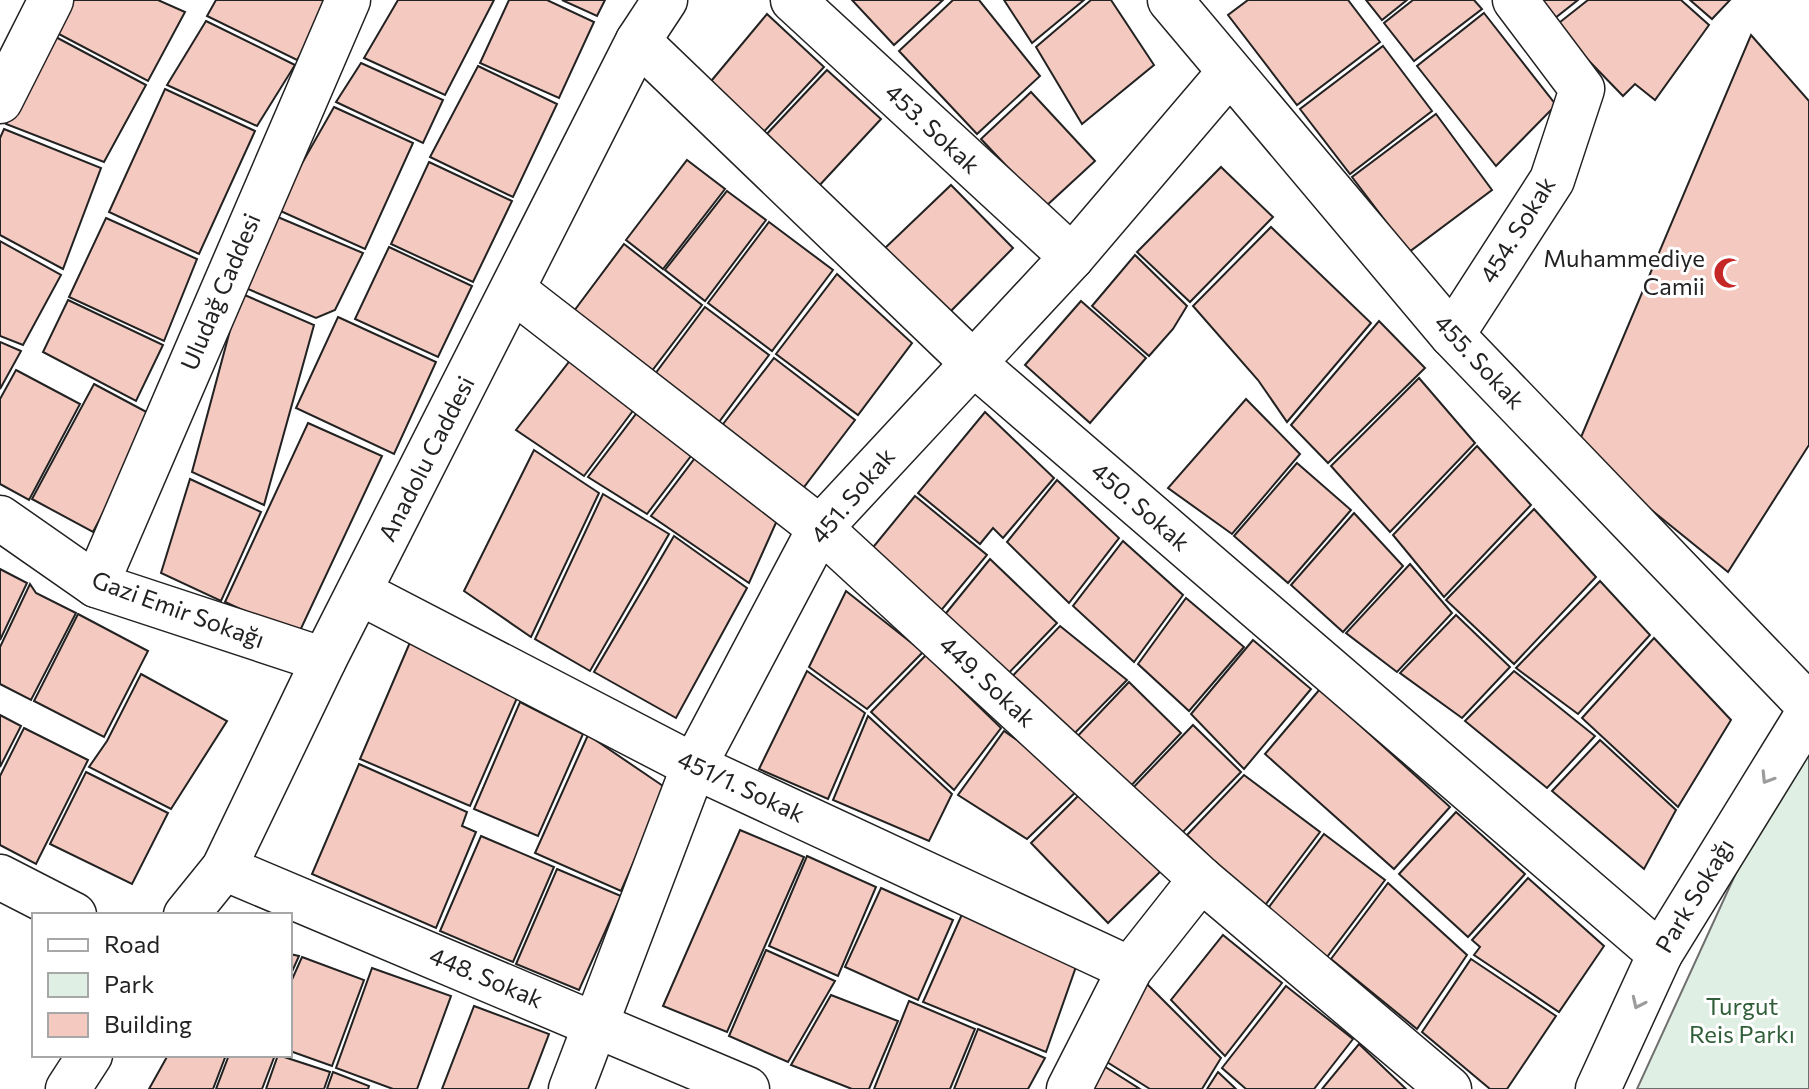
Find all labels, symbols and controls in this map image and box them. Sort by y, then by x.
street label: 453. Sokak [880,77,986,179]
street label: 454. Sokak [1473,171,1561,288]
street label: Uludağ Caddesi [174,209,266,374]
place label: Muhammediye Camii [1543,243,1705,300]
mosque icon: Muhammediye Camii [1712,256,1746,290]
street label: 455. Sokak [1429,308,1531,414]
street label: Anadolu Caddesi [372,371,480,546]
street label: 451. Sokak [804,441,900,549]
street label: 450. Sokak [1086,455,1196,556]
street label: Gazi Emir Sokağı [88,564,269,653]
street label: 449. Sokak [934,629,1042,732]
street label: 451/1. Sokak [674,744,810,828]
one-way arrow [1762,769,1777,784]
street label: Park Sokağı [1648,833,1739,958]
legend [32,913,292,1057]
text: Road [104,929,160,958]
street label: 448. Sokak [426,940,548,1013]
text: Park [104,969,154,998]
park label: Turgut Reis Parkı [1689,991,1795,1048]
one-way arrow [1631,995,1647,1009]
text: Building [104,1009,192,1038]

